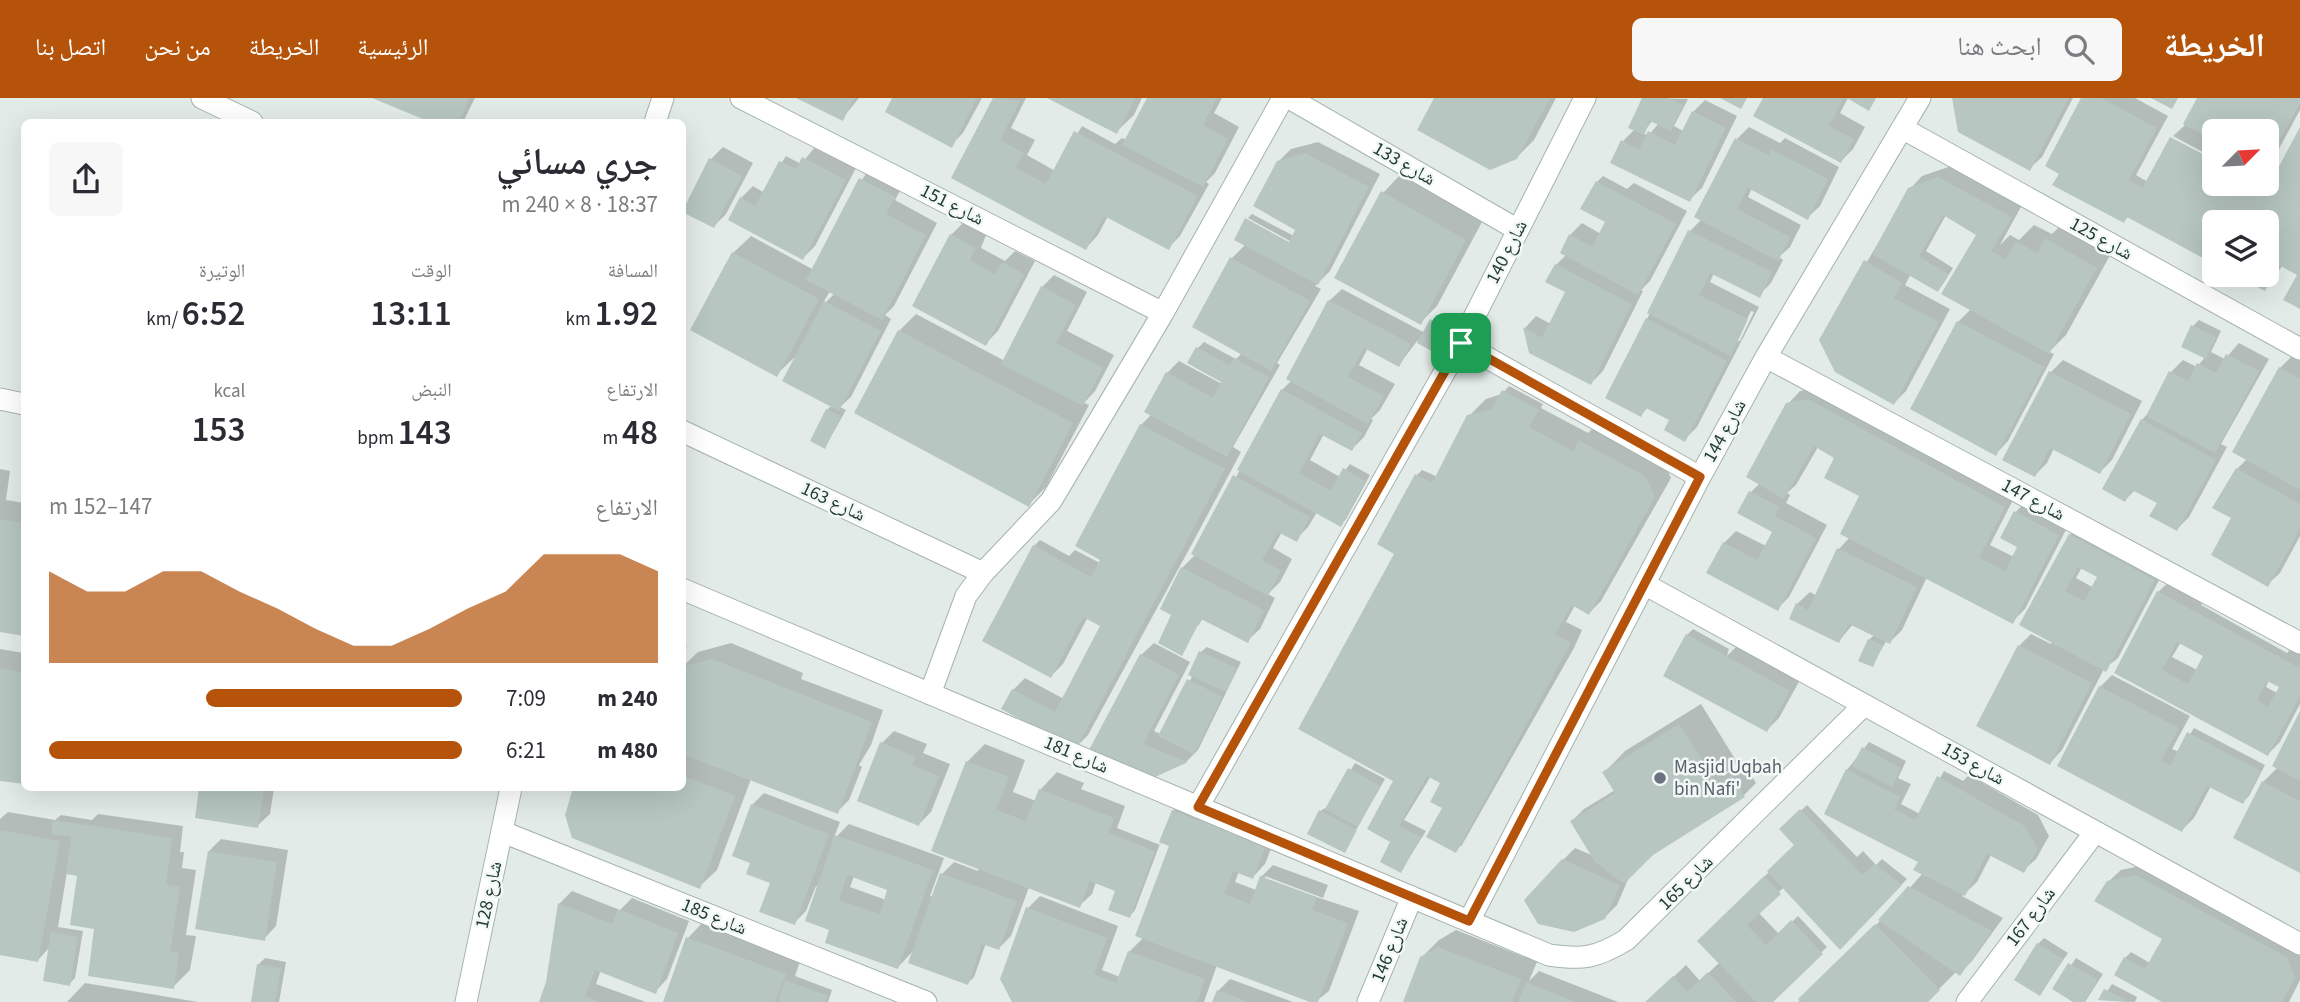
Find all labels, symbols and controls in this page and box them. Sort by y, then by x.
search box [1632,18,2122,81]
text: الخريطة [2164,22,2265,69]
text: ابحث هنا [1957,28,2042,65]
text: اتصل بنا [35,30,106,65]
text: من نحن [144,30,211,65]
text: الخريطة [249,30,319,65]
text: الرئيسية [357,30,429,65]
icon: search [2060,30,2098,68]
north arrow [2202,119,2278,196]
map controls [2202,119,2279,287]
text: جري مسائي [496,135,658,189]
street label: شارع 133 [1368,135,1440,193]
button: share [49,142,123,216]
street label: شارع 151 [915,177,989,233]
text: 18:37 · 8 × 240 m [502,188,658,221]
button: layers [2202,210,2279,287]
street label: شارع 125 [2065,211,2137,267]
street label: شارع 140 [1479,215,1535,289]
text: الوتيرة [199,258,245,285]
text: الوقت [411,258,452,285]
text: المسافة [608,258,658,285]
text: 6:52 [182,289,245,339]
text: 13:11 [370,289,452,339]
text: 1.92 [595,289,658,339]
text: /km [146,306,182,333]
text: km [566,306,595,333]
pin [1431,313,1491,373]
icon: arrive [1442,324,1480,362]
text: النبض [411,377,452,404]
text: الارتفاع [606,377,658,404]
text: kcal [213,378,245,405]
street label: شارع 144 [1697,395,1753,467]
text: 153 [191,405,245,455]
text: 143 [398,408,452,458]
text: 48 [622,408,658,458]
text: bpm [357,425,398,452]
text: m [603,425,622,452]
street label: شارع 147 [1997,472,2069,528]
street label: شارع 163 [796,475,870,529]
text: 147–152 m [49,490,152,523]
text: الارتفاع [595,491,658,524]
text: 7:09 [506,682,546,715]
text: 240 m [597,682,658,715]
street label: شارع 181 [1039,729,1113,781]
text: 6:21 [506,734,546,767]
text: 480 m [597,734,658,767]
street label: شارع 153 [1937,736,2009,792]
place label: Masjid Uqbah bin Nafi' [1674,754,1782,803]
marker: Masjid Uqbah bin Nafi' [1652,770,1668,786]
street label: شارع 165 [1652,849,1720,917]
street label: شارع 128 [469,859,509,931]
street label: شارع 167 [2000,882,2062,952]
street label: شارع 185 [677,892,751,942]
street label: شارع 146 [1365,913,1415,987]

